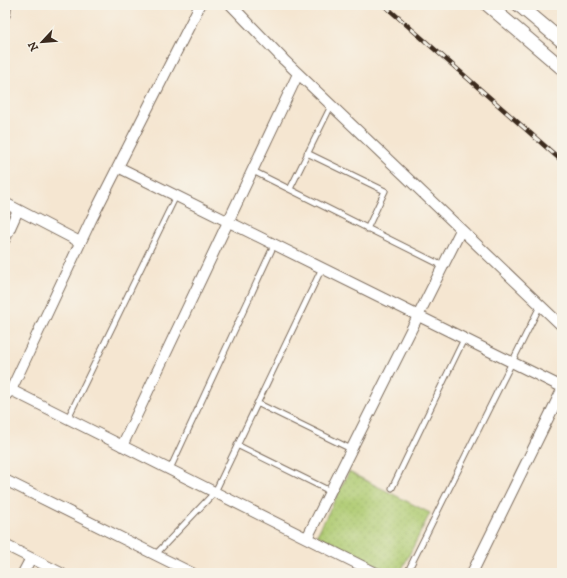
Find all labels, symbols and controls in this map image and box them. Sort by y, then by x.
north arrow [22,22,62,62]
text: N [26,39,42,53]

